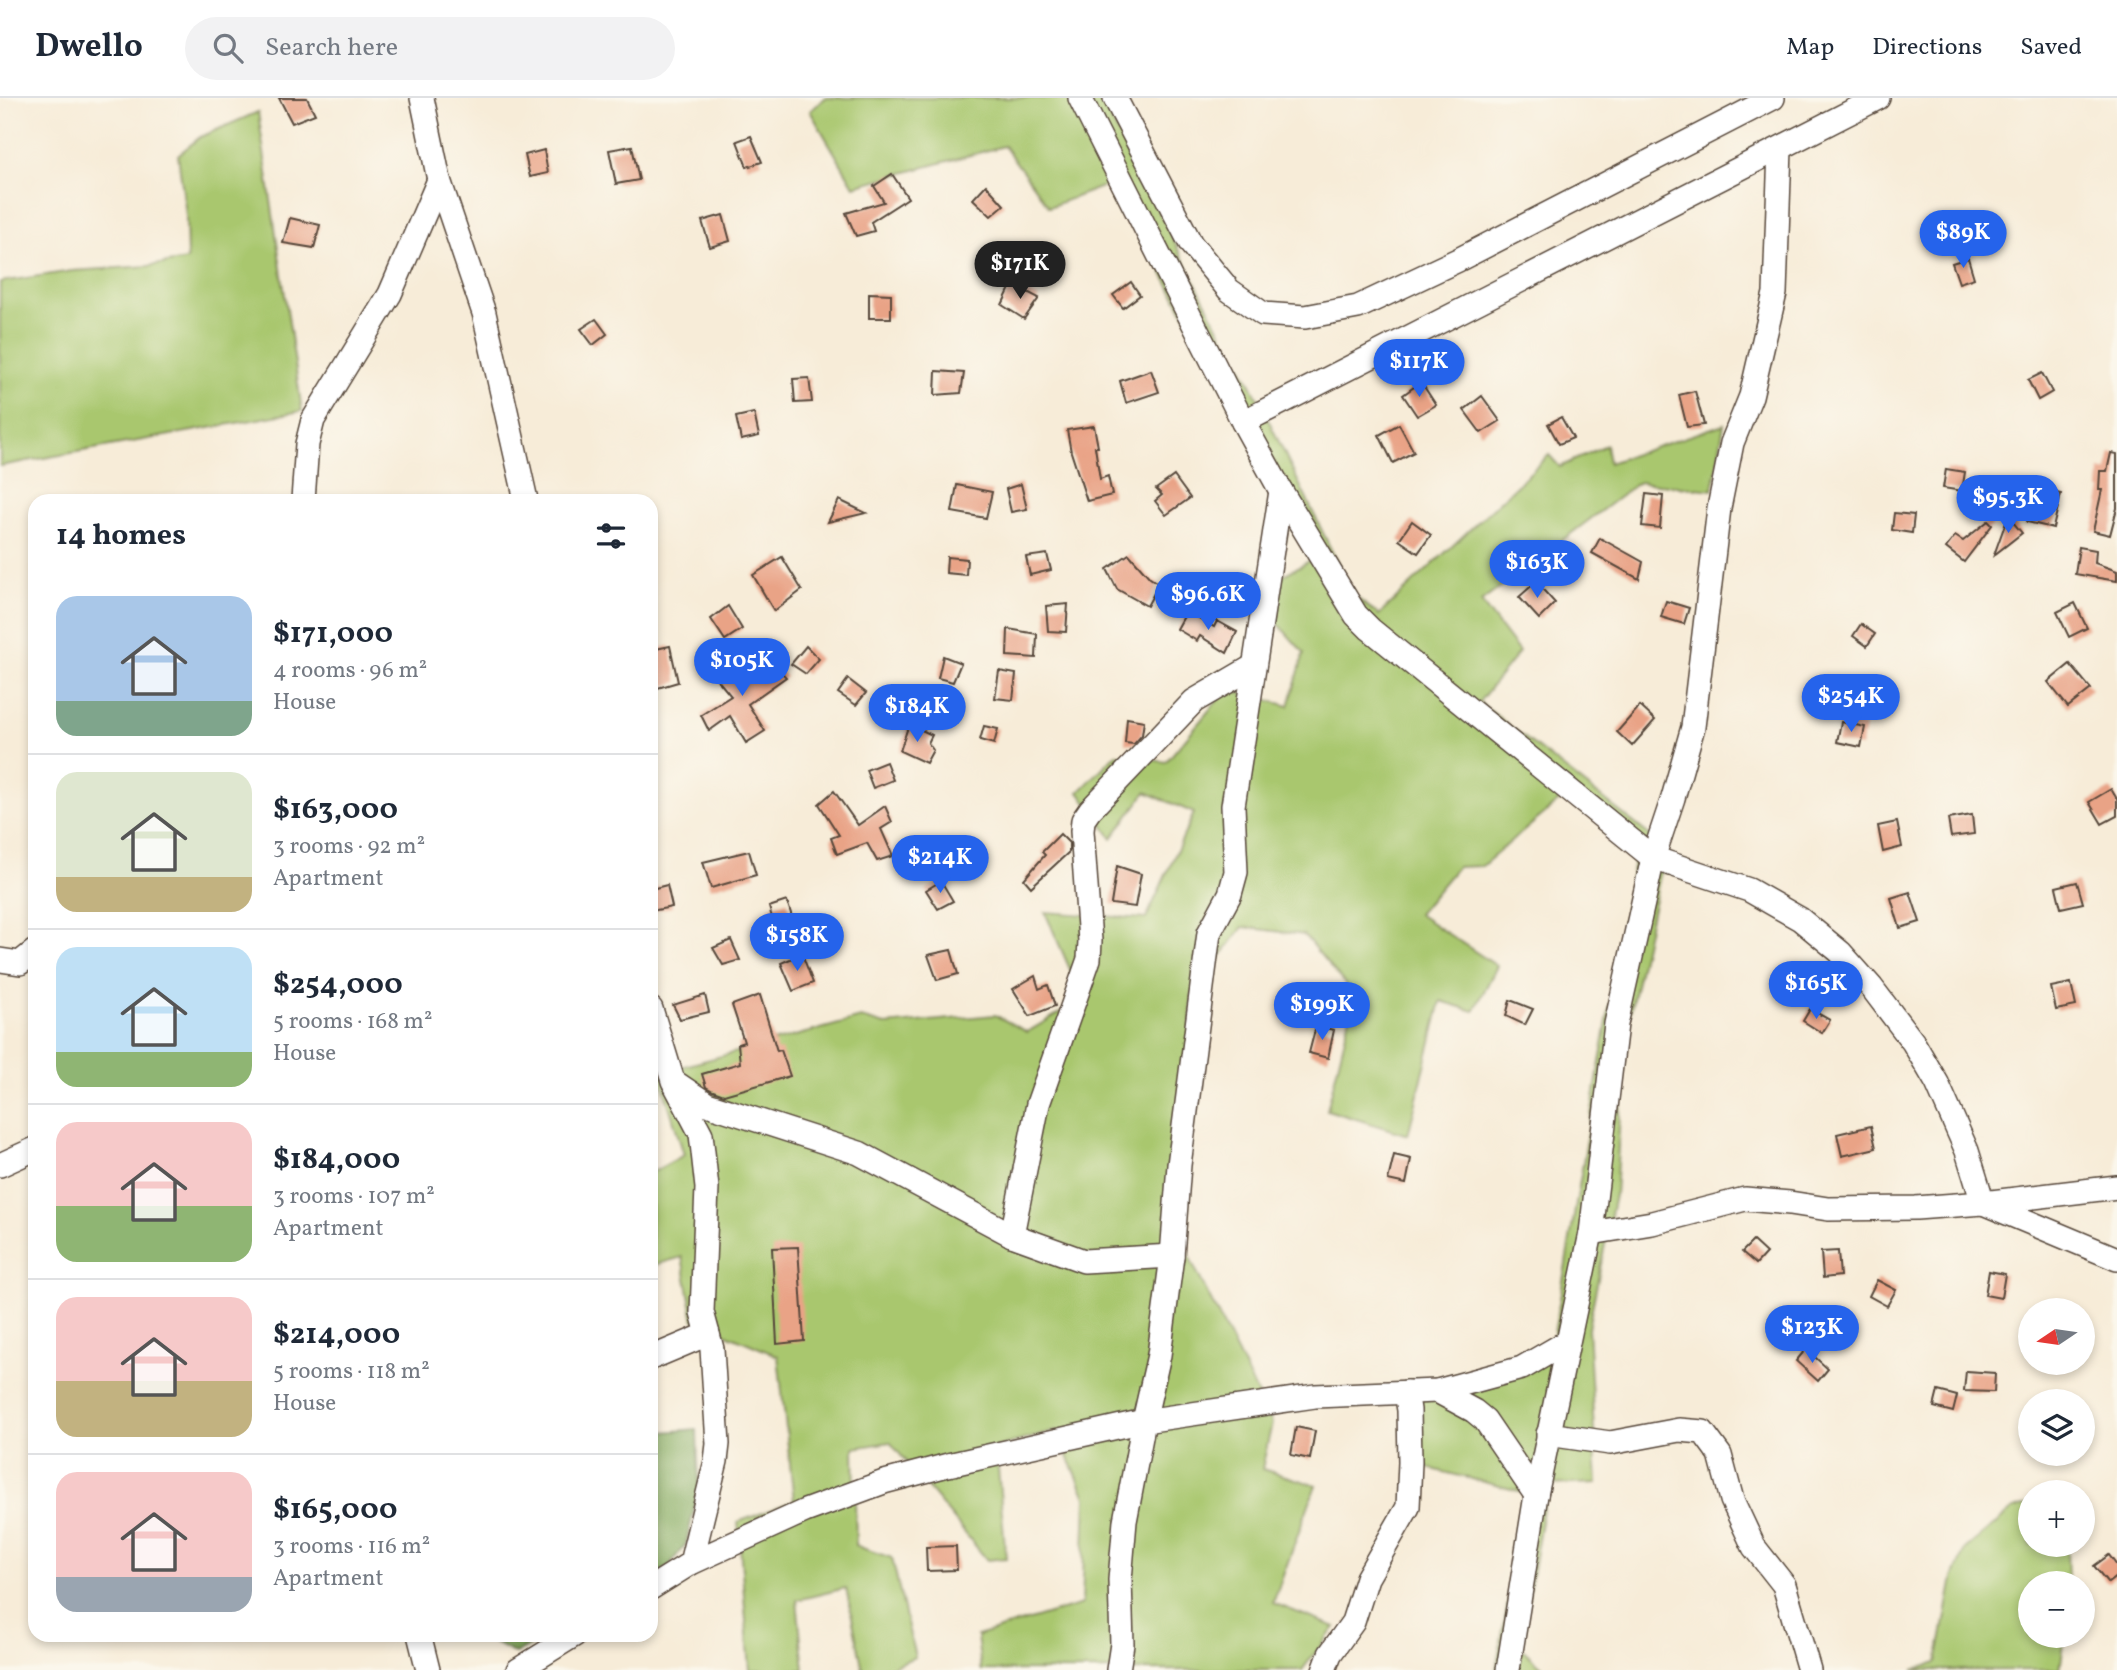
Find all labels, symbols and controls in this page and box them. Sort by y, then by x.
search box [185,17,675,80]
text: Dwello [35,25,143,71]
icon: search [209,29,247,67]
text: Search here [265,30,398,66]
text: Map [1786,31,1834,65]
text: Directions [1872,31,1982,65]
text: Saved [2020,31,2082,65]
pin: $89K [1922,211,2004,270]
text: $89K [1936,217,1990,249]
pin: $171K [971,242,1069,301]
text: $171K [991,248,1049,280]
pin: $117K [1370,340,1468,399]
text: $117K [1390,346,1448,378]
pin: $95.3K [1951,476,2065,535]
text: $95.3K [1973,482,2043,514]
text: 14 homes [56,515,186,557]
icon: filters [592,517,630,555]
pin: $163K [1488,540,1586,600]
text: $163K [1506,547,1568,579]
pin: $96.6K [1151,573,1265,632]
text: $96.6K [1171,579,1245,611]
text: $171,000 [273,613,393,655]
icon: home [112,624,196,708]
pin: $105K [693,638,791,698]
text: $105K [710,645,774,677]
text: 4 rooms · 96 m² [273,655,427,687]
pin: $254K [1802,674,1900,734]
text: $254K [1818,681,1884,713]
pin: $184K [868,684,966,744]
text: House [273,687,336,719]
text: $184K [885,691,949,723]
text: $163,000 [273,789,398,831]
icon: home [112,800,196,884]
text: 3 rooms · 92 m² [273,831,425,863]
pin: $214K [891,836,989,895]
text: $214K [908,842,972,874]
text: Apartment [273,863,384,895]
pin: $158K [748,914,846,973]
text: $158K [766,920,828,952]
pin: $165K [1767,962,1865,1021]
text: $254,000 [273,964,403,1006]
text: $165K [1785,968,1847,1000]
icon: home [112,975,196,1059]
pin: $199K [1273,982,1371,1042]
text: $199K [1290,989,1354,1021]
text: 5 rooms · 168 m² [273,1006,432,1038]
text: House [273,1038,336,1070]
text: $184,000 [273,1139,400,1181]
icon: home [112,1150,196,1234]
text: 3 rooms · 107 m² [273,1181,435,1213]
text: Apartment [273,1213,384,1245]
north arrow [2018,1298,2095,1376]
map controls [2018,1298,2095,1648]
pin: $123K [1763,1306,1861,1365]
text: $123K [1781,1312,1843,1344]
text: $214,000 [273,1314,400,1356]
icon: home [112,1325,196,1409]
text: 5 rooms · 118 m² [273,1356,430,1388]
text: House [273,1388,336,1420]
button: layers [2018,1389,2095,1466]
button: + [2018,1480,2095,1557]
text: $165,000 [273,1489,397,1531]
icon: home [112,1500,196,1584]
text: 3 rooms · 116 m² [273,1531,430,1563]
text: Apartment [273,1563,384,1595]
button: − [2018,1571,2095,1648]

